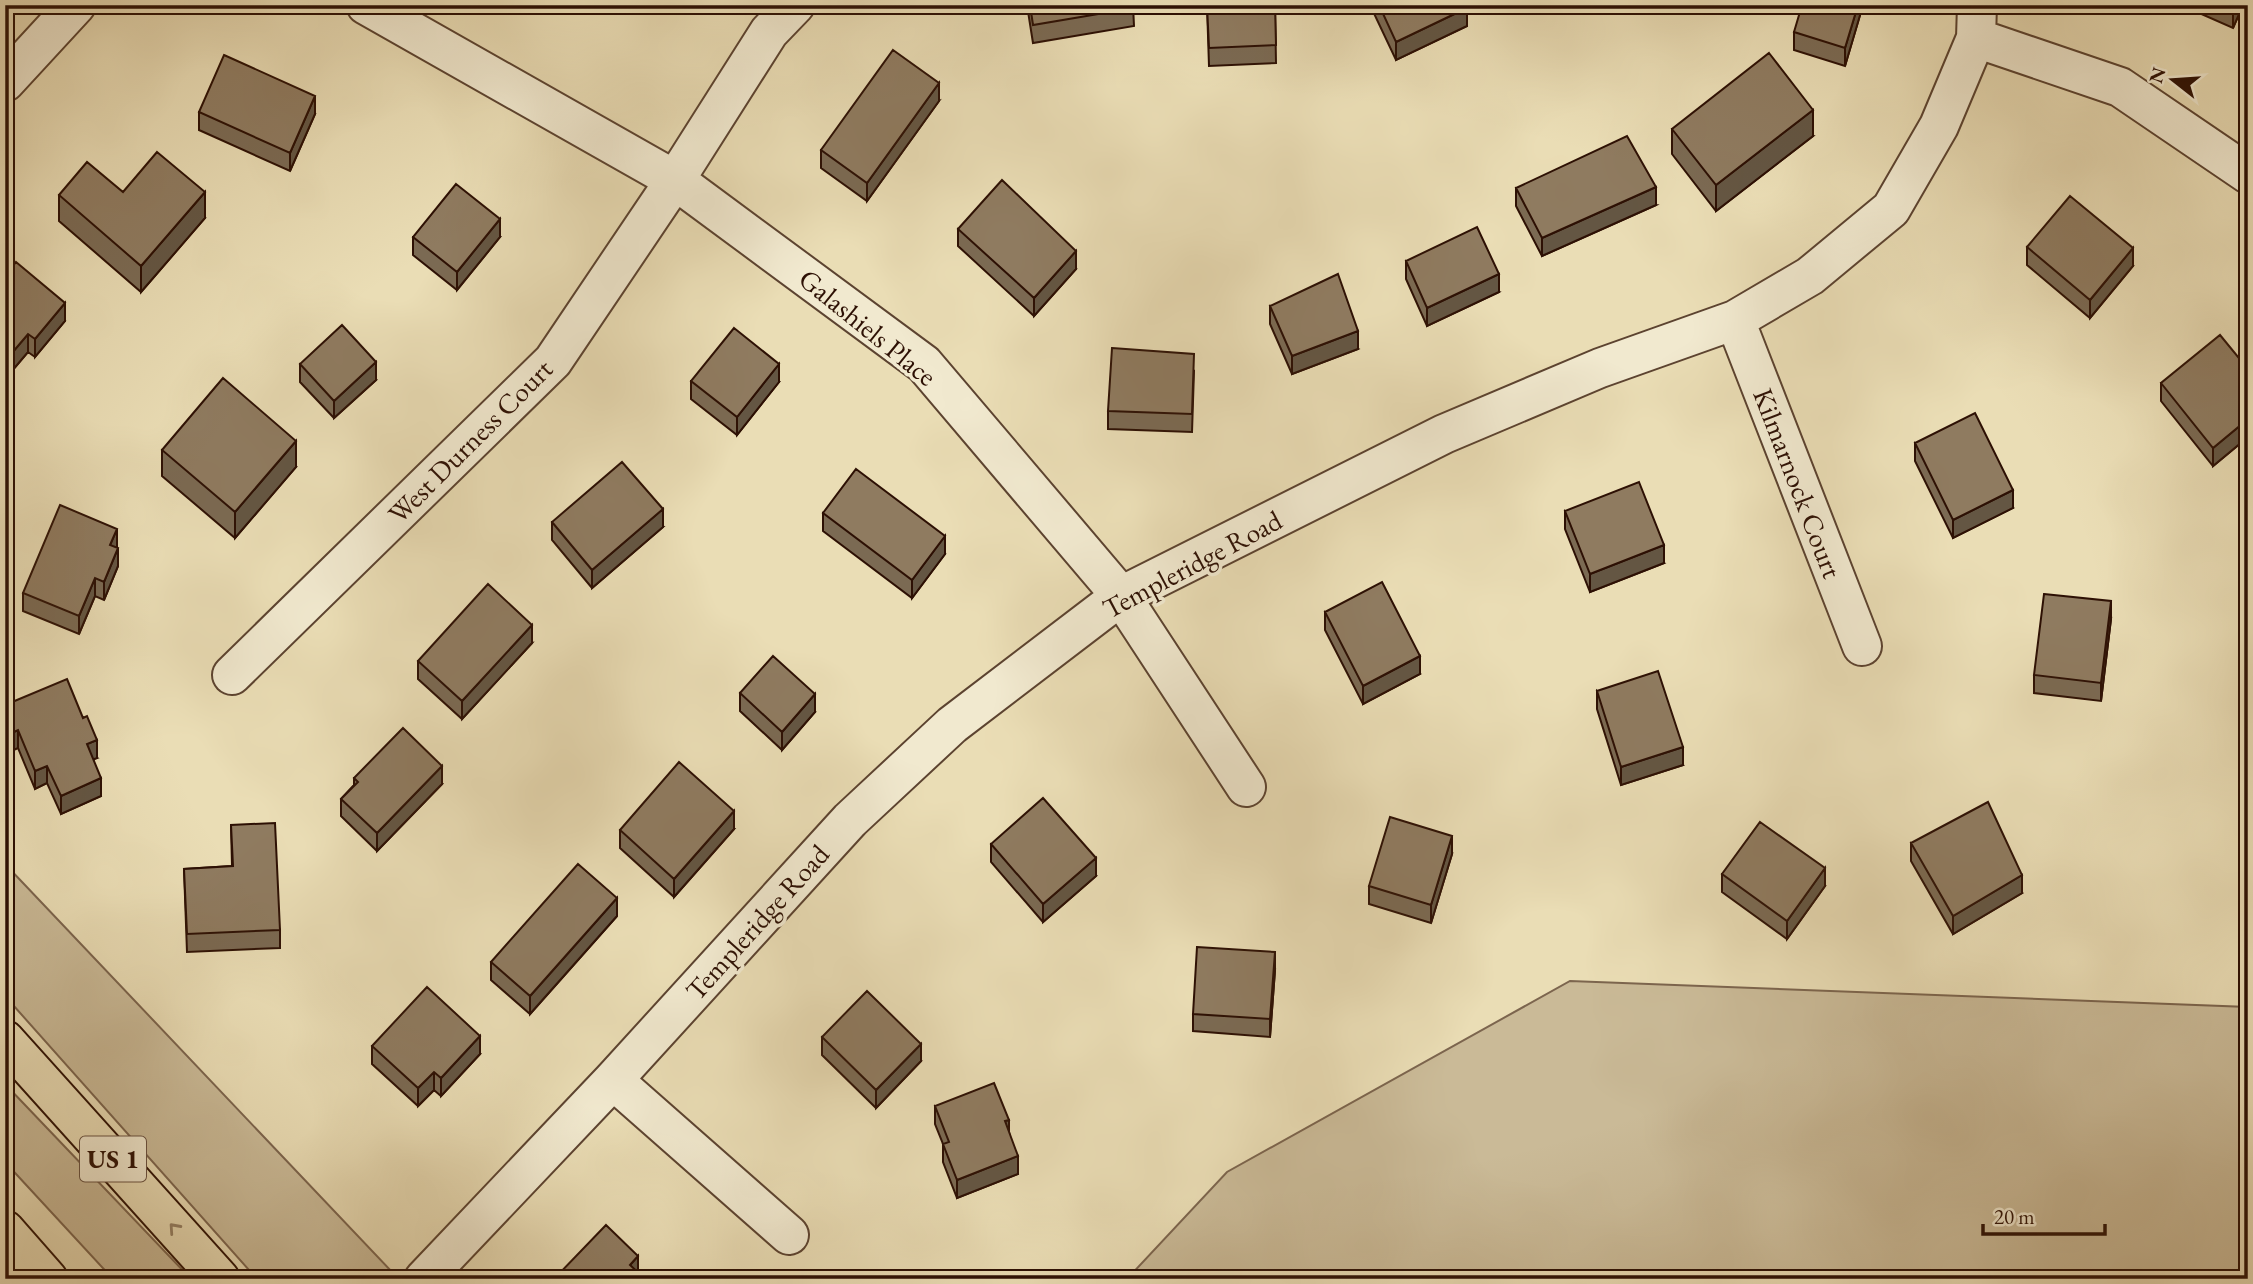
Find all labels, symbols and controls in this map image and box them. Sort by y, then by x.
north arrow [2138,46,2208,116]
text: N [2143,64,2172,86]
street label: Galashiels Place [792,260,944,394]
street label: West Durness Court [380,351,560,531]
street label: Kilmarnock Court [1745,383,1851,583]
street label: Templeridge Road [1096,501,1289,626]
street label: Templeridge Road [677,836,837,1008]
road number: US 1 [80,1136,146,1182]
scale bar [1983,1193,2106,1237]
text: 20 m [1994,1203,2035,1230]
one-way arrow [170,1223,183,1236]

